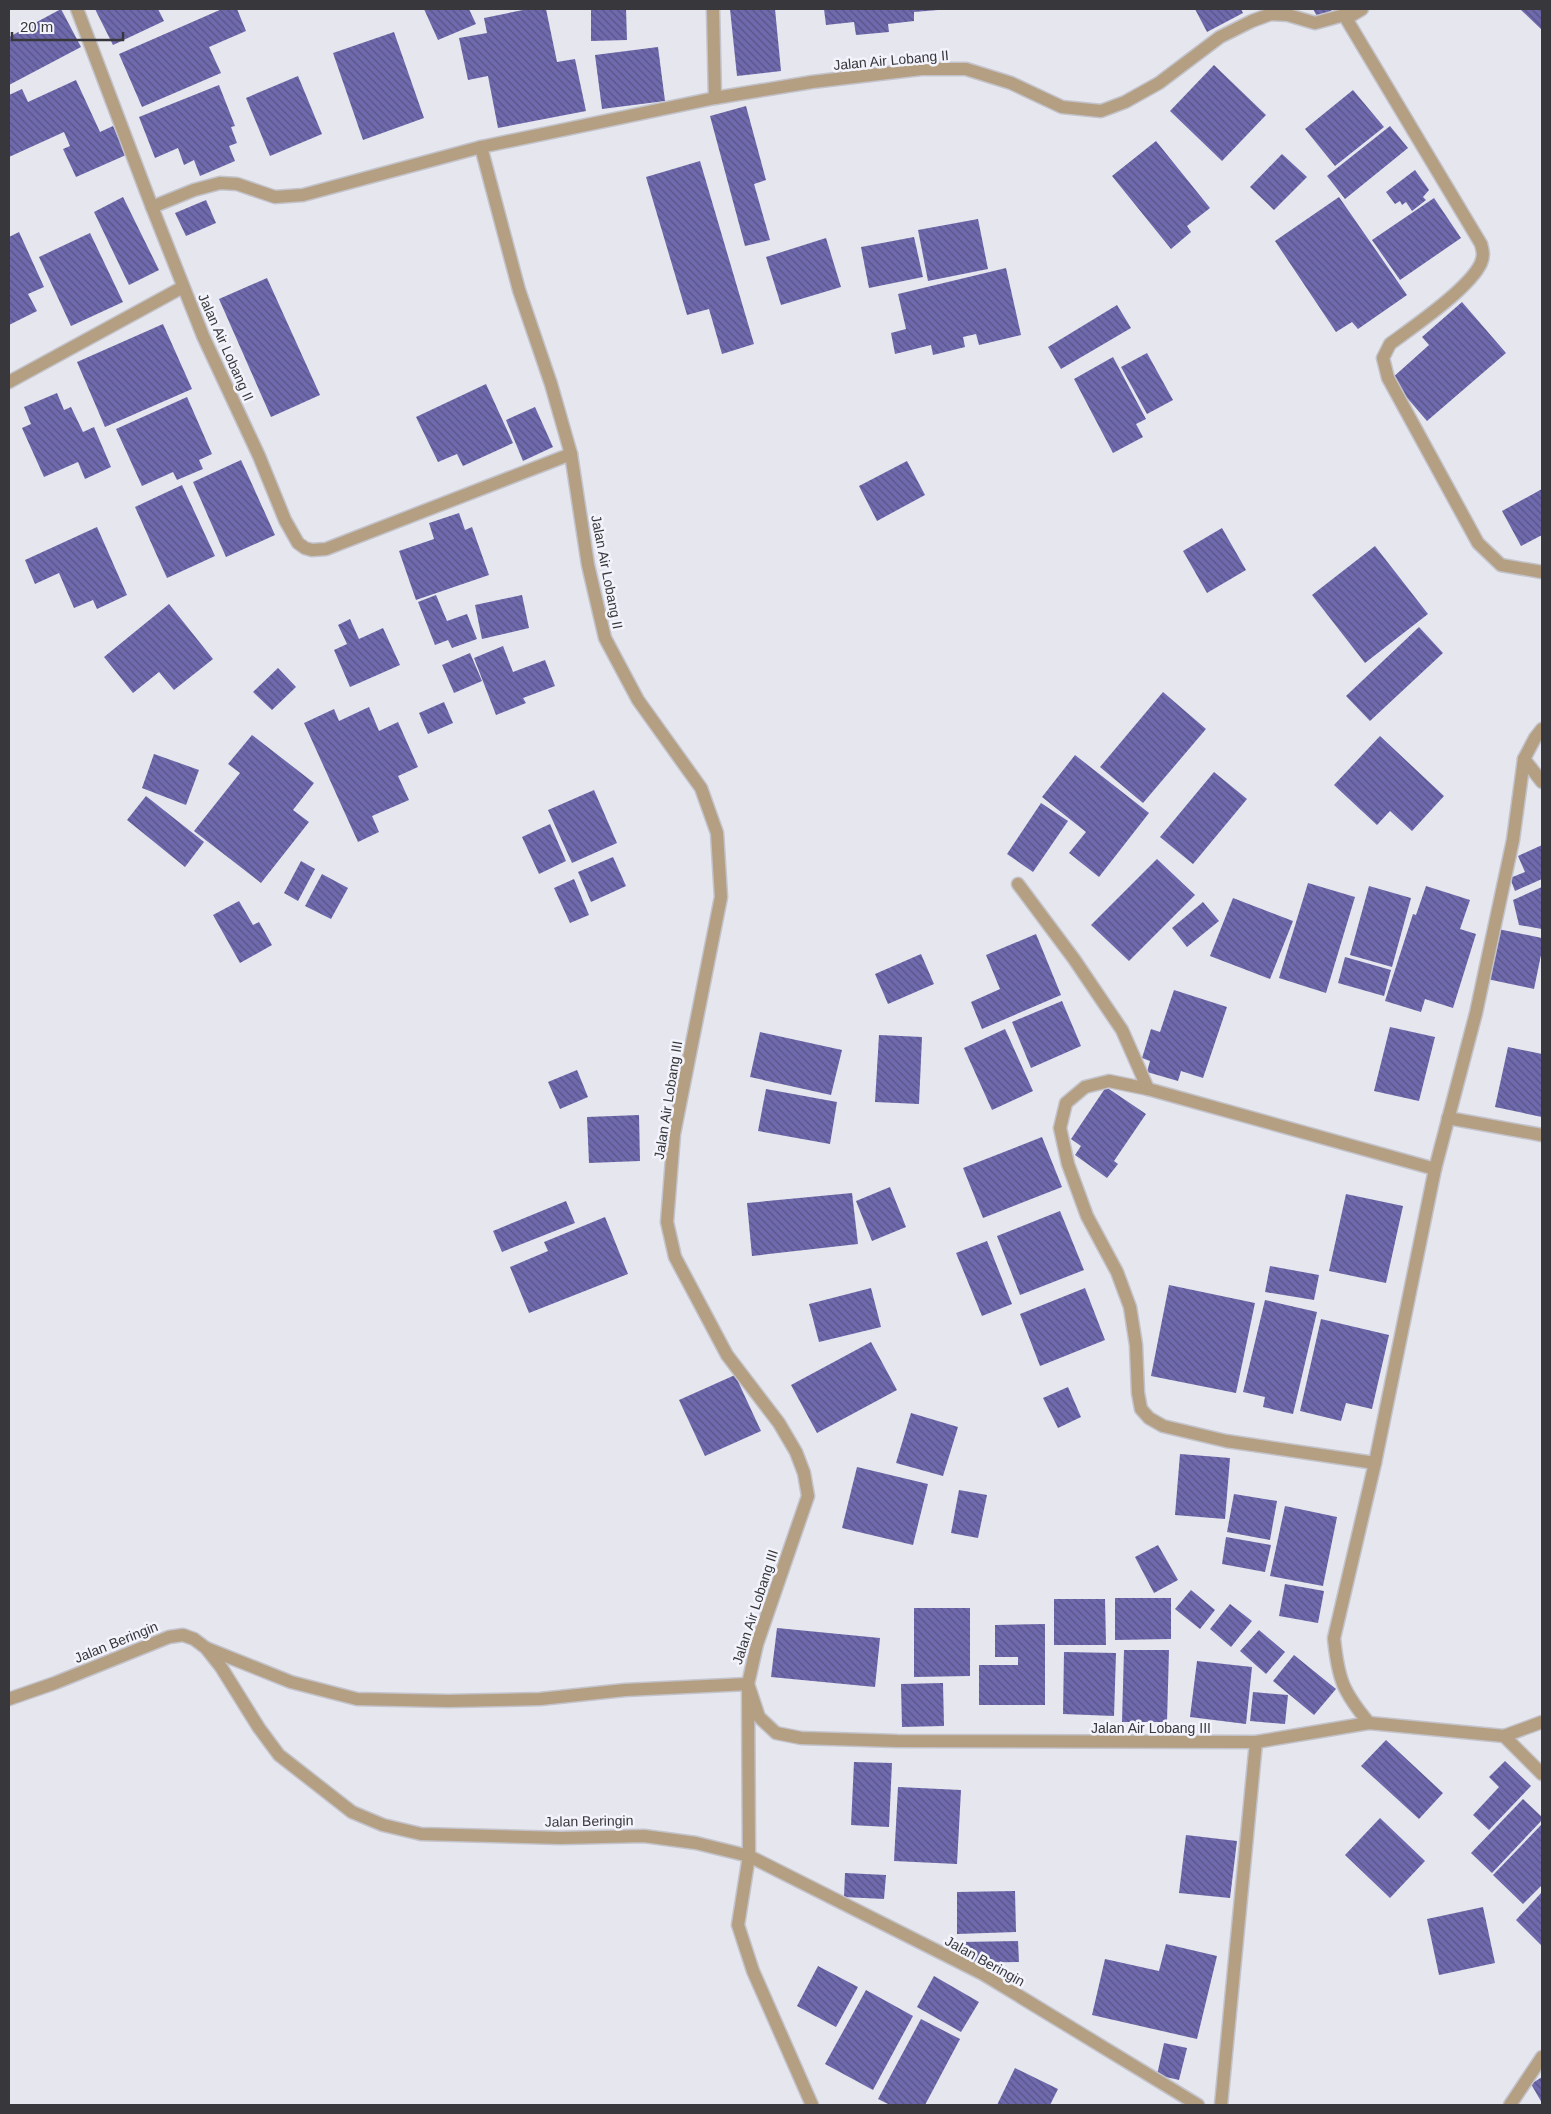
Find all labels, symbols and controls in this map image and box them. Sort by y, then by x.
scale bar [12,10,124,42]
text: 20 m [20,18,53,35]
street label: Jalan Air Lobang II [833,47,949,73]
street label: Jalan Air Lobang II [195,291,257,403]
street label: Jalan Air Lobang II [588,514,626,630]
street label: Jalan Air Lobang III [651,1040,685,1160]
street label: Jalan Air Lobang III [729,1548,781,1666]
street label: Jalan Beringin [72,1618,160,1666]
street label: Jalan Air Lobang III [1091,1720,1211,1736]
street label: Jalan Beringin [544,1812,634,1830]
street label: Jalan Beringin [942,1932,1028,1990]

